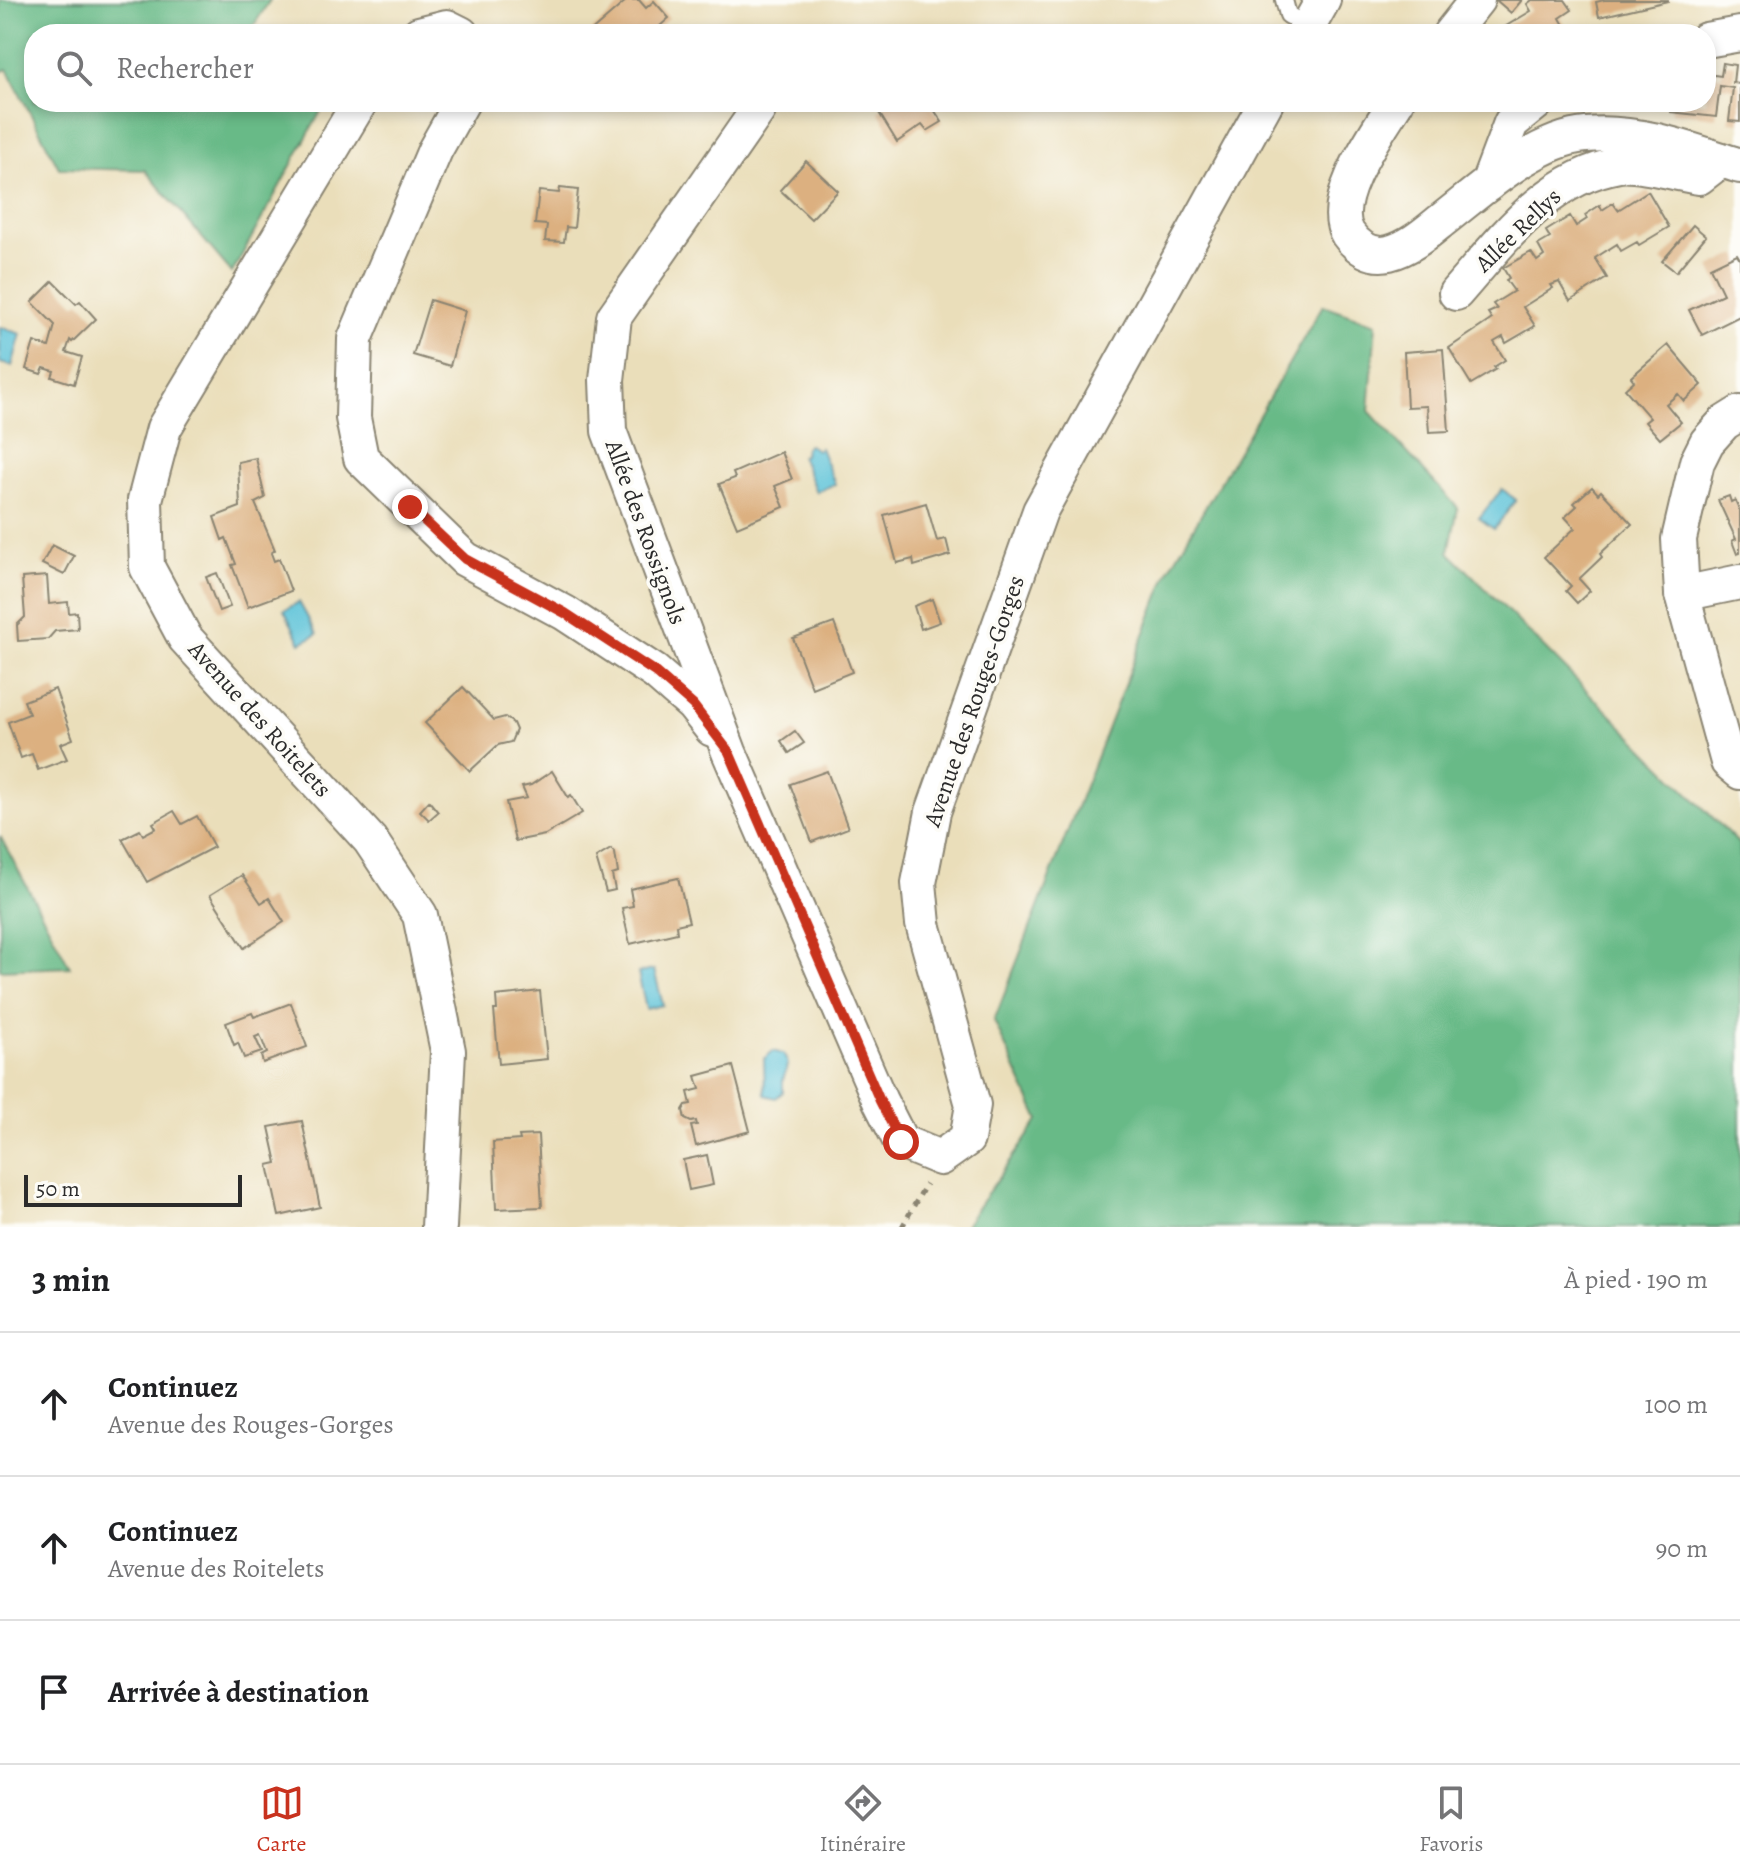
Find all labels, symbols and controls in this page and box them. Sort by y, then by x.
search box [24,24,1716,112]
icon: search [52,46,96,90]
text: Rechercher [116,48,254,88]
street label: Allée Rellys [1467,181,1568,280]
street label: Allée des Rossignols [597,434,694,629]
route end [392,489,428,525]
street label: Avenue des Rouges-Gorges [916,571,1032,832]
street label: Avenue des Roitelets [181,633,339,804]
route start [883,1124,919,1160]
scale bar [24,1171,242,1207]
text: 50 m [36,1174,80,1204]
text: 3 min [32,1256,110,1303]
text: À pied · 190 m [1564,1262,1708,1297]
text: Continuez [108,1367,238,1407]
icon: ahead [32,1382,76,1426]
text: 100 m [1645,1387,1708,1422]
text: Avenue des Rouges-Gorges [108,1407,394,1442]
text: Continuez [108,1511,238,1551]
icon: ahead [32,1526,76,1570]
text: 90 m [1656,1531,1708,1566]
text: Avenue des Roitelets [108,1551,324,1586]
icon: arrive [32,1670,76,1714]
text: Arrivée à destination [108,1672,369,1712]
tab: Carte [257,1781,306,1859]
tab: Itinéraire [820,1781,906,1859]
tab: Favoris [1419,1781,1483,1859]

